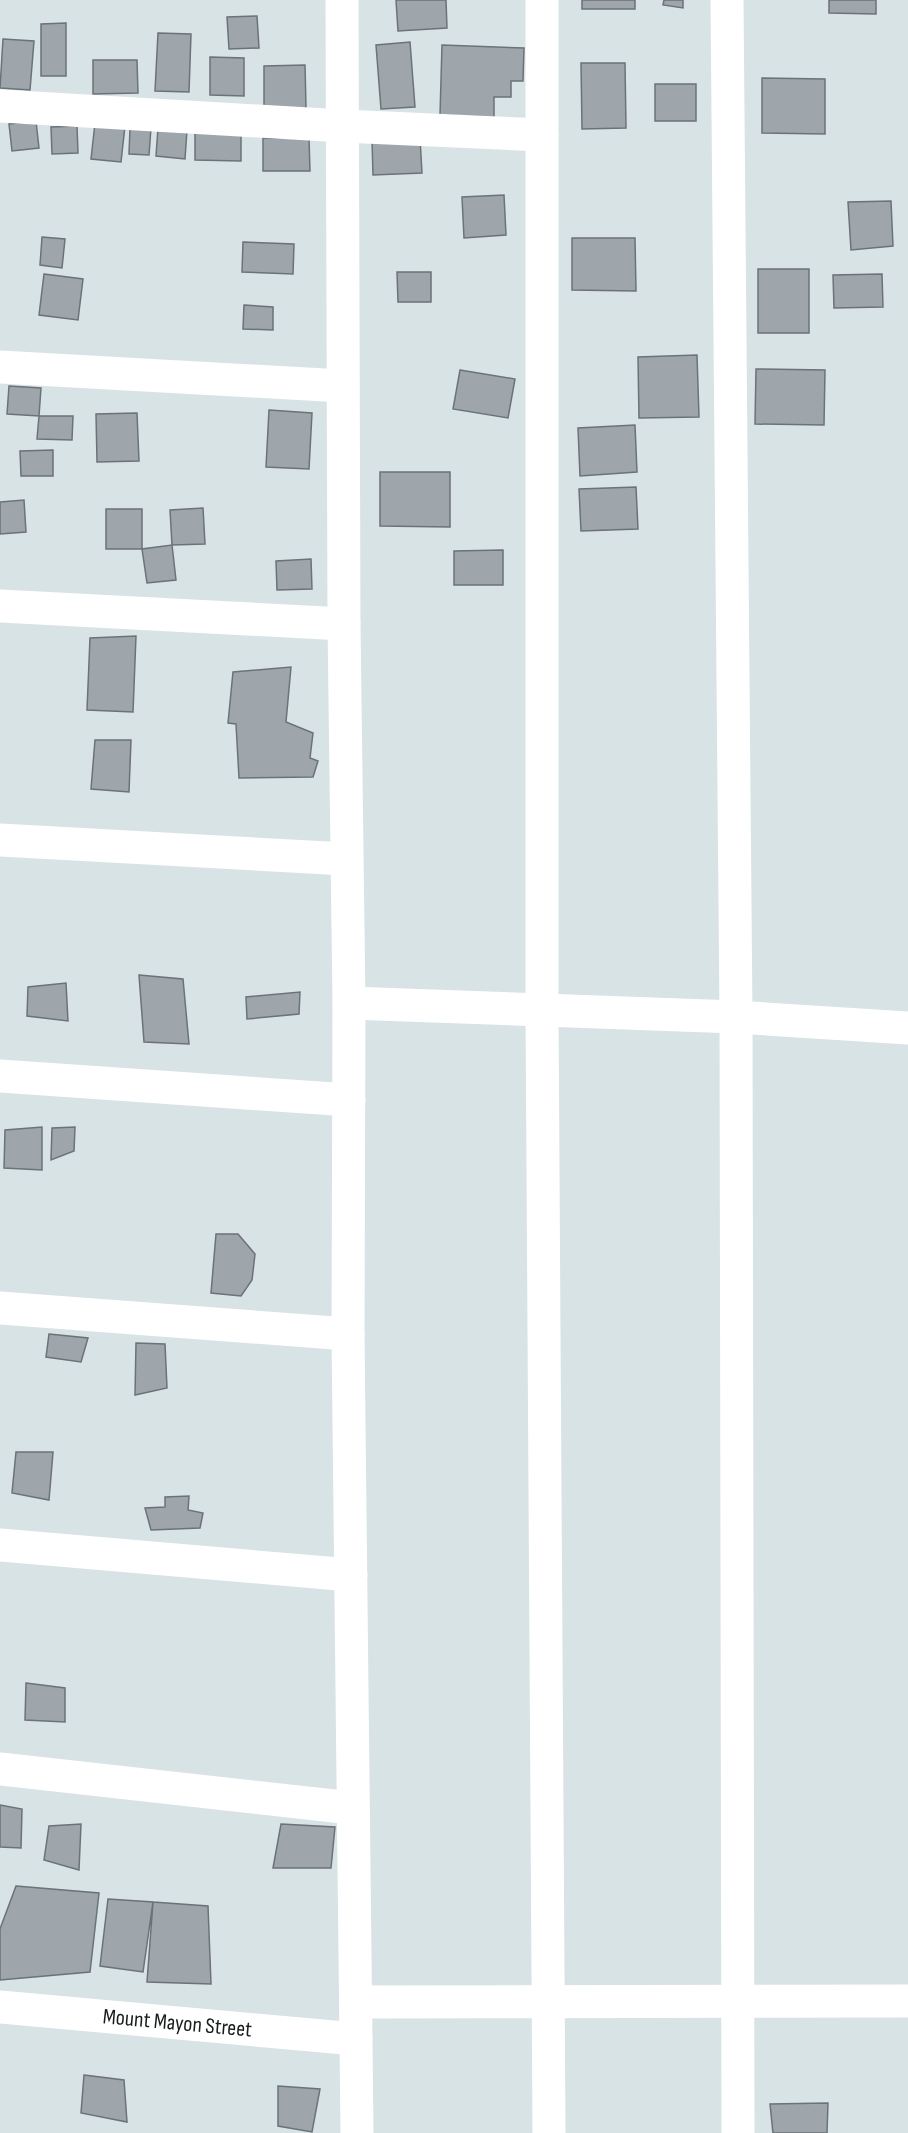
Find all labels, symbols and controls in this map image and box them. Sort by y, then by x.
street label: Mount Mayon Street [102,2003,253,2043]

